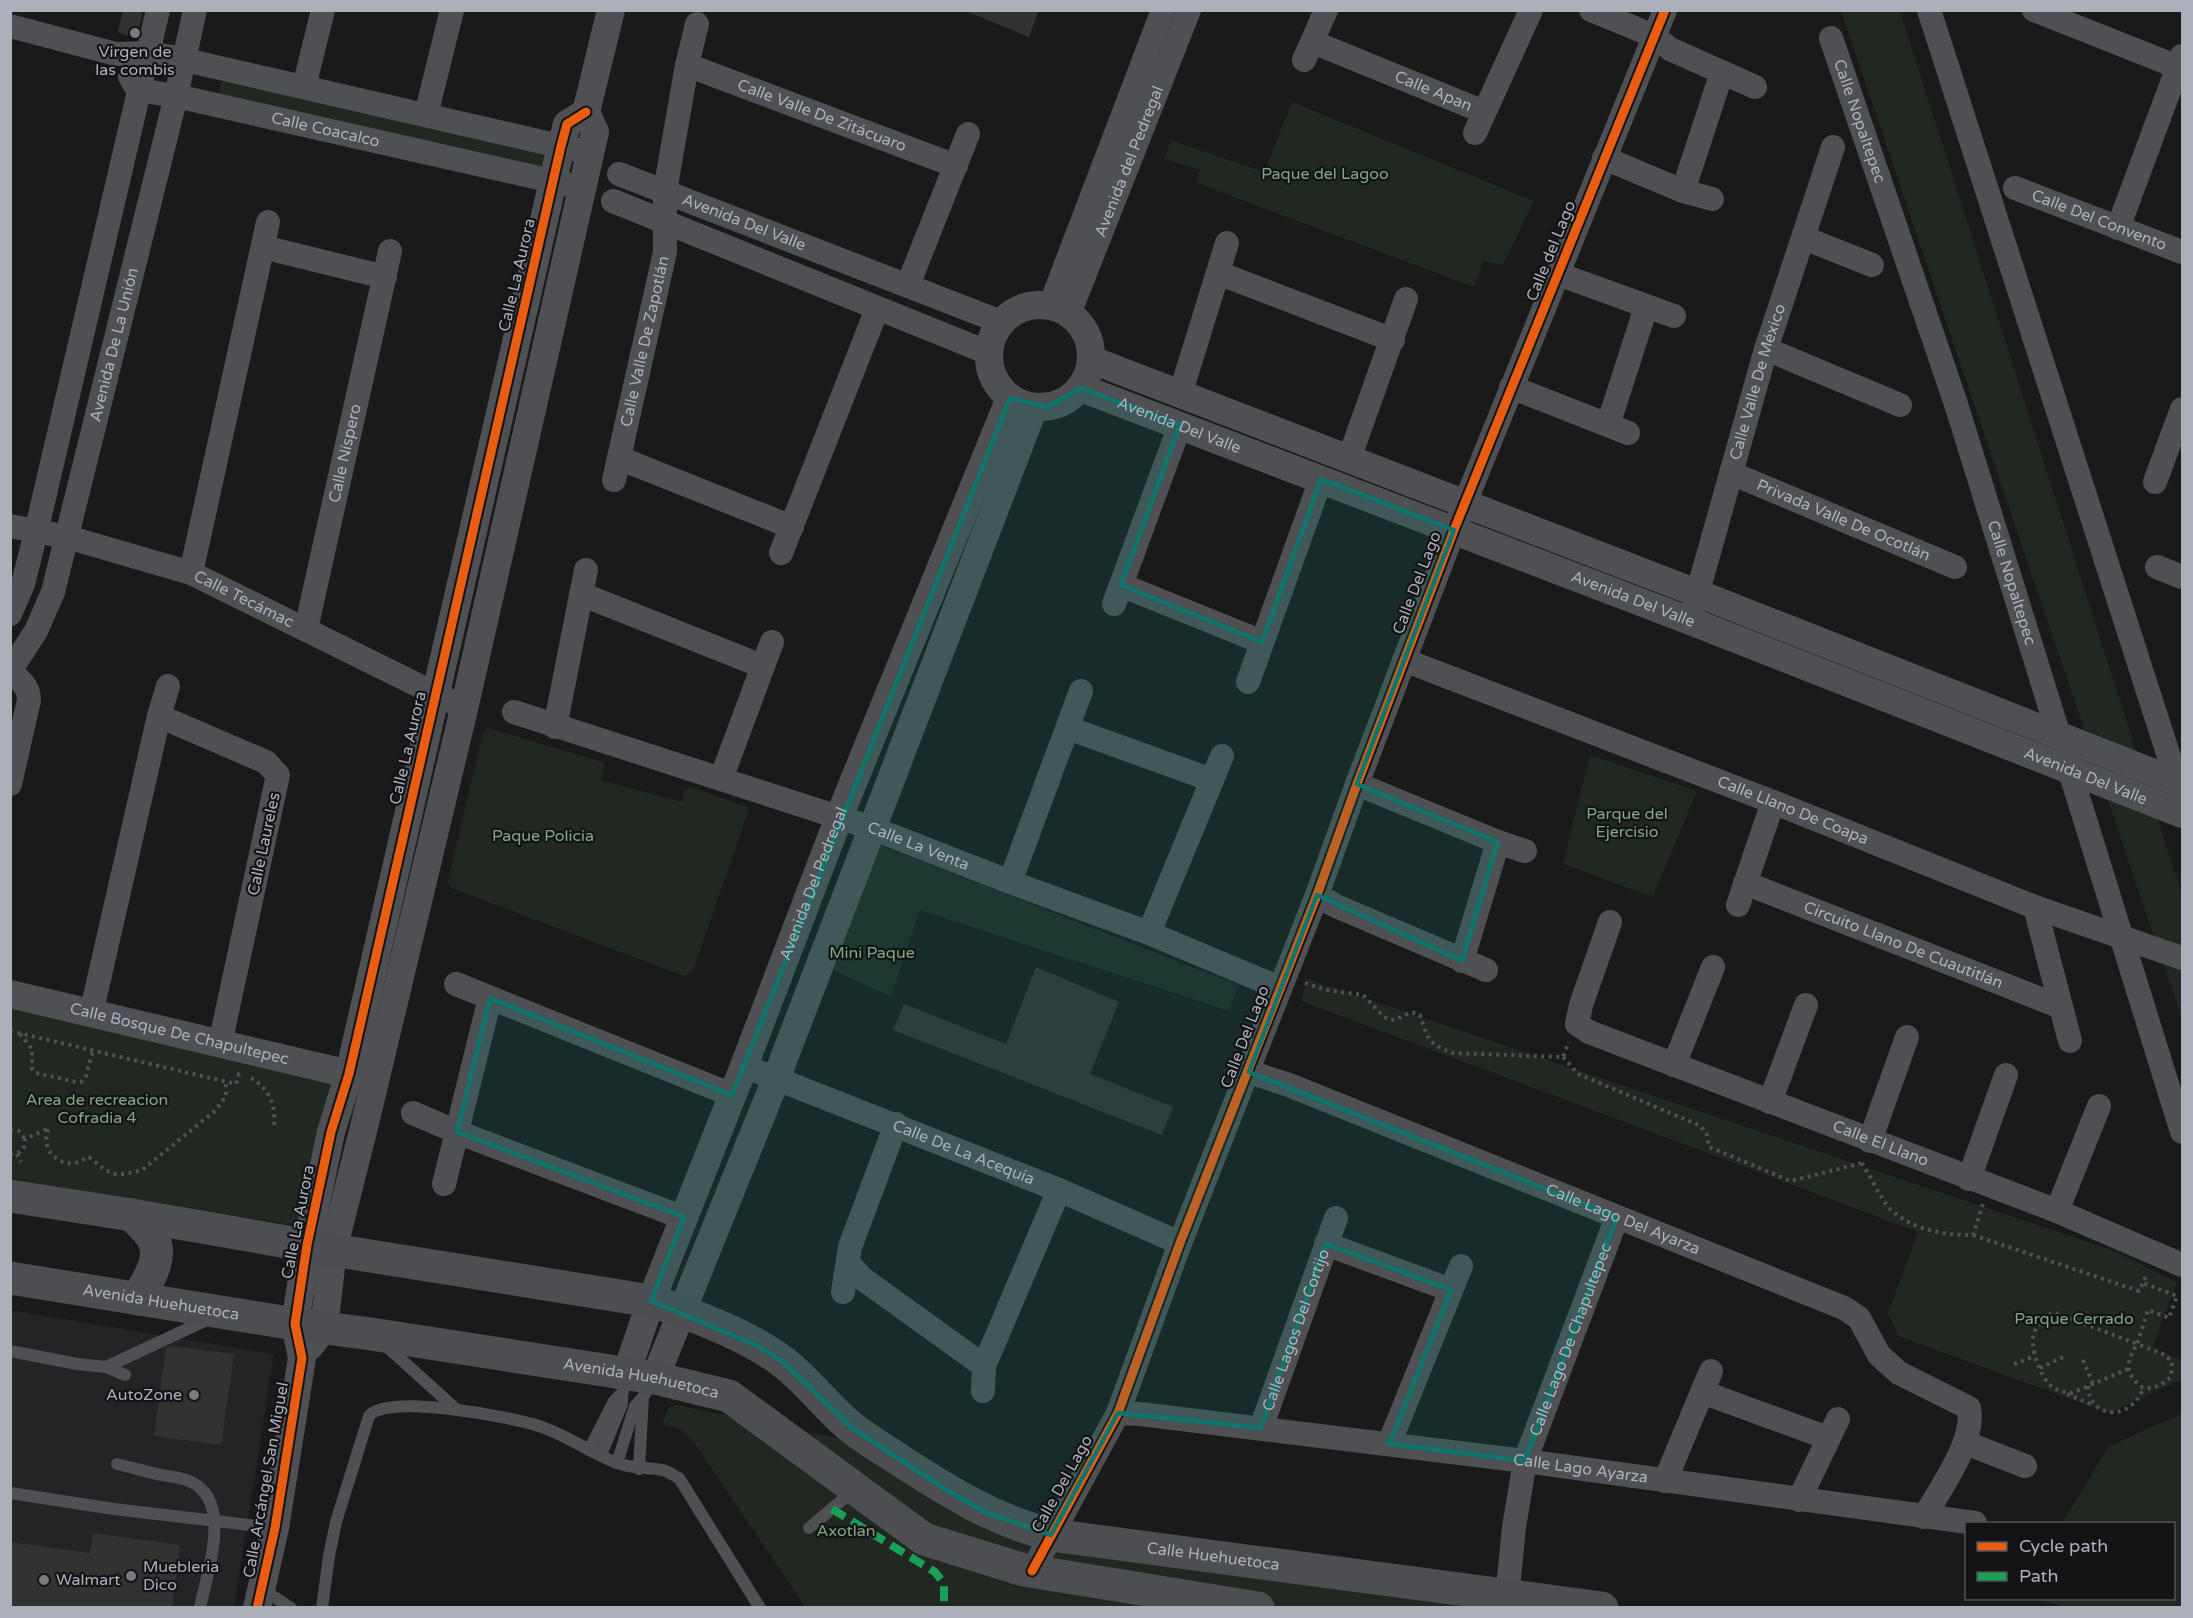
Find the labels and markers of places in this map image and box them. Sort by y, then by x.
marker: Virgen de las combis [128,26,142,40]
place label: Virgen de las combis [95,42,175,80]
place label: AutoZone [106,1385,182,1405]
marker: AutoZone [187,1388,201,1402]
place label: Muebleria Dico [143,1557,219,1595]
marker: Muebleria Dico [124,1569,138,1583]
place label: Walmart [56,1570,120,1590]
marker: Walmart [37,1573,51,1587]

